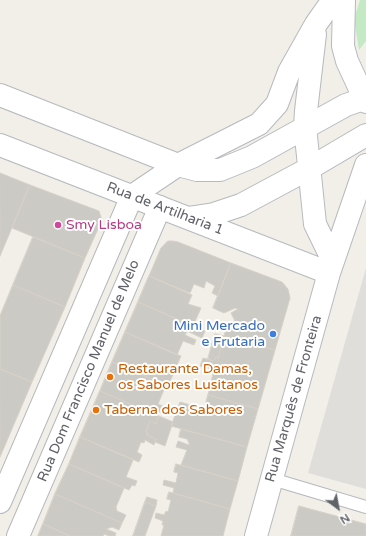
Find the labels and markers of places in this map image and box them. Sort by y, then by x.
place label: Smy Lisboa [66,217,142,233]
marker: Smy Lisboa [53,220,63,230]
place label: Mini Mercado e Frutaria [173,318,265,350]
marker: Mini Mercado e Frutaria [268,329,278,339]
place label: Restaurante Damas, os Sabores Lusitanos [118,361,258,394]
marker: Restaurante Damas, os Sabores Lusitanos [105,372,115,382]
place label: Taberna dos Sabores [104,402,243,418]
marker: Taberna dos Sabores [91,405,101,415]

